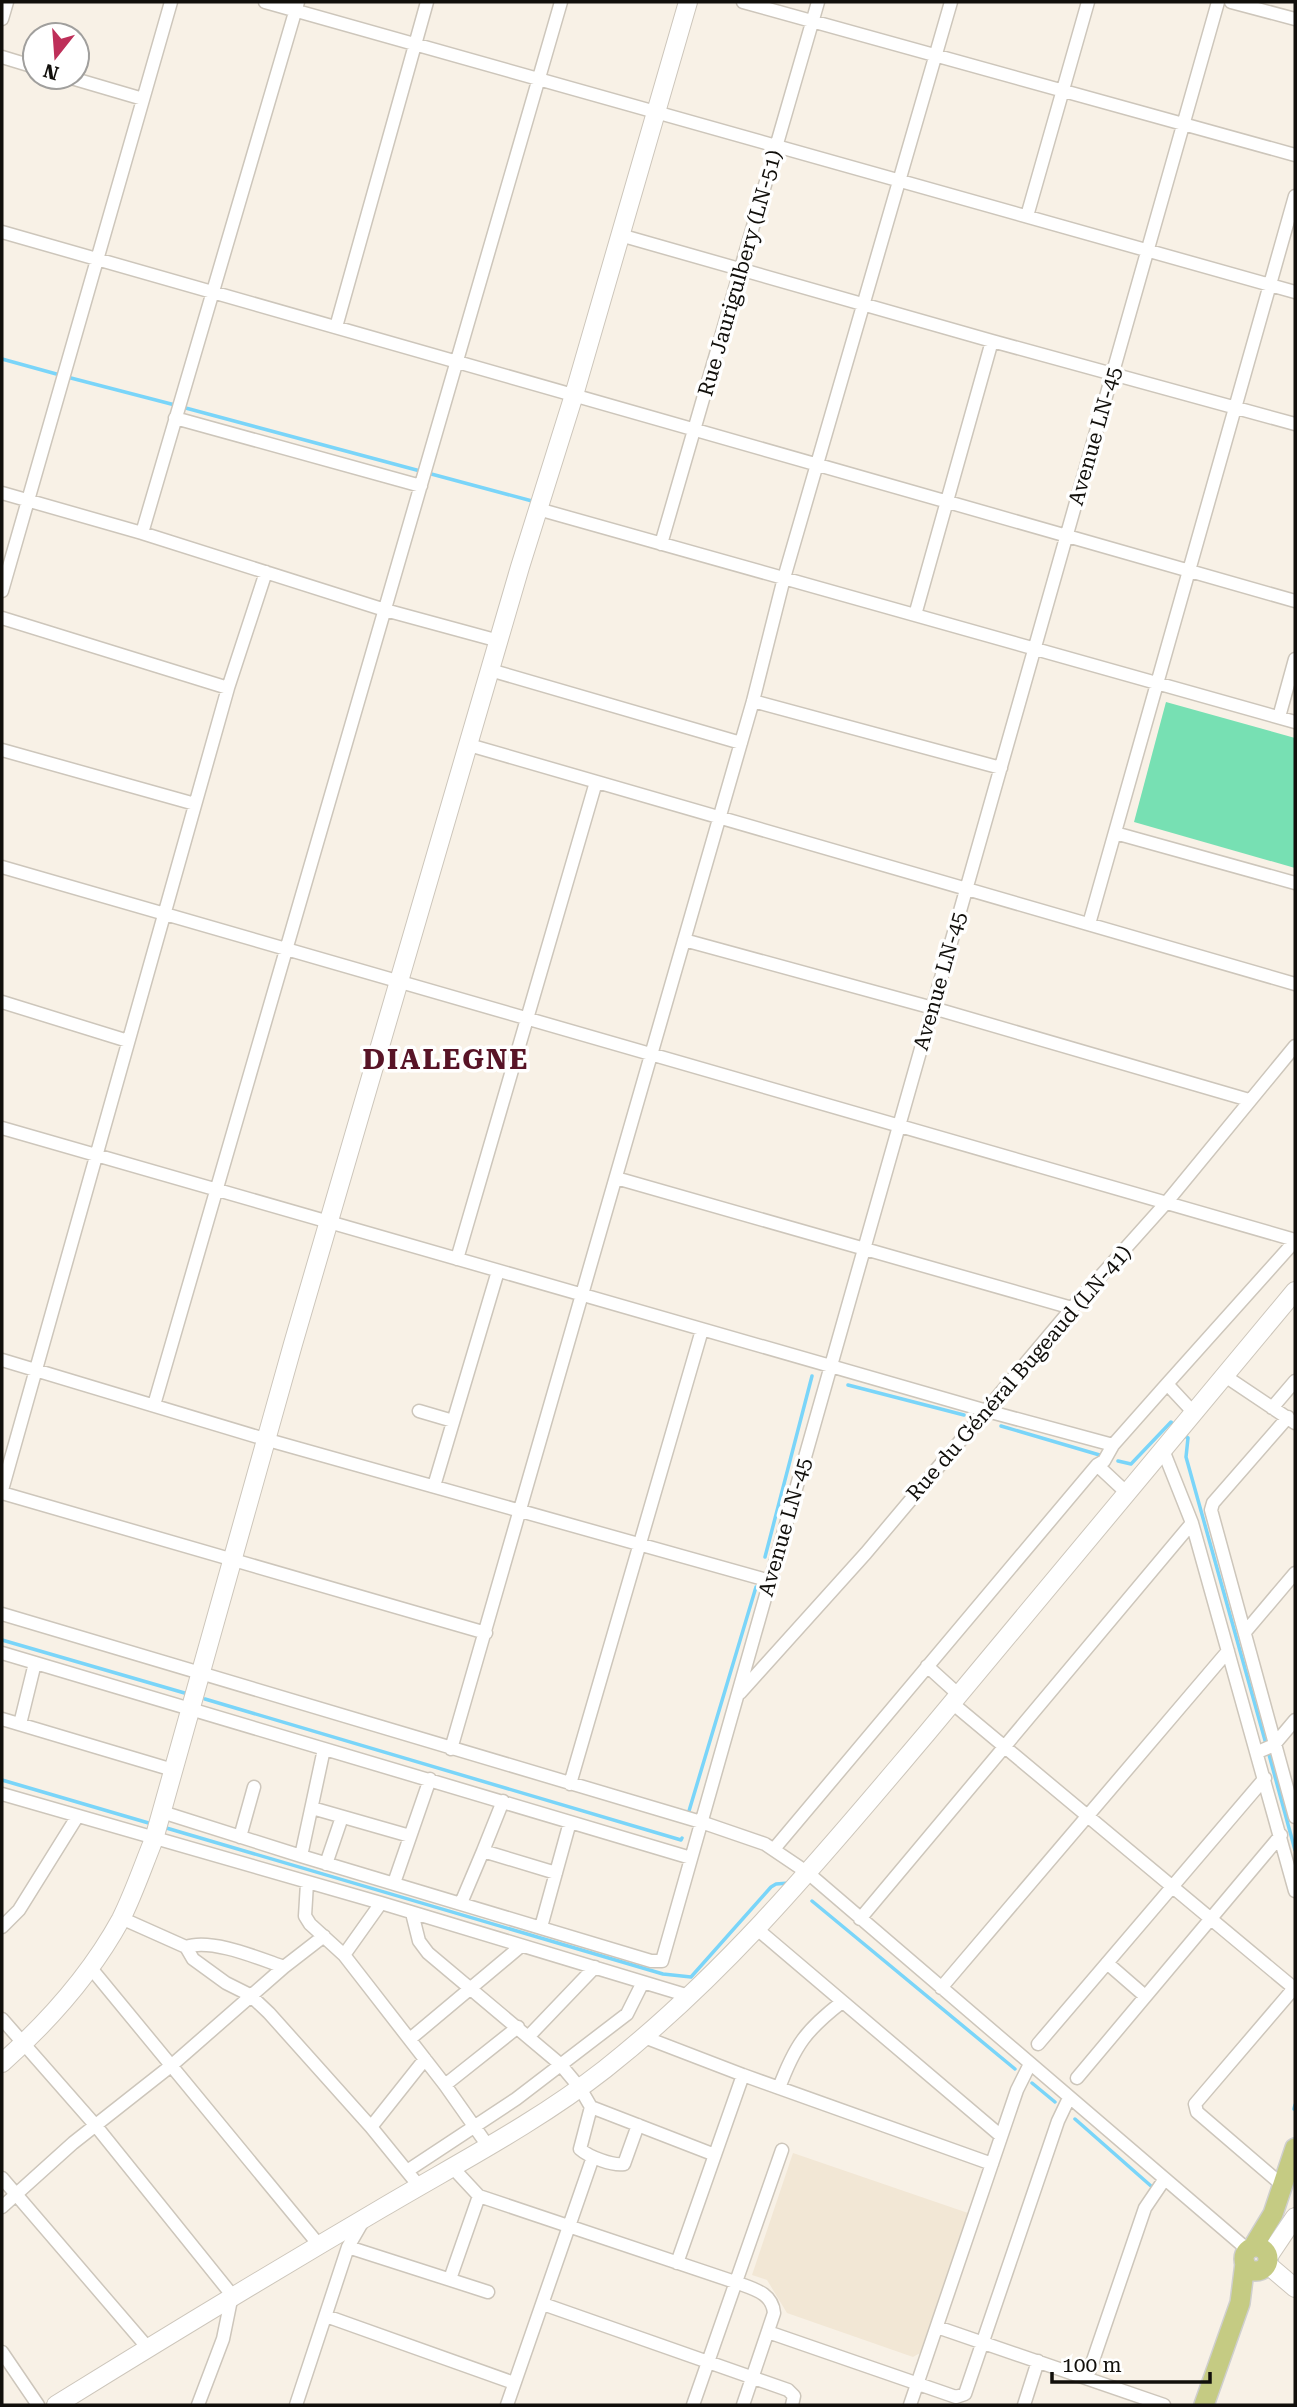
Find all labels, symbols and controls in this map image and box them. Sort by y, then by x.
north arrow [21,21,91,91]
text: N [40,59,62,85]
street label: Rue Jaurigulbery (LN-51) [693,147,787,399]
street label: Avenue LN-45 [1064,364,1126,508]
street label: Avenue LN-45 [909,909,971,1053]
district label: DIALEGNE [363,1043,529,1076]
street label: Rue du Général Bugeaud (LN-41) [902,1241,1136,1505]
street label: Avenue LN-45 [754,1455,816,1599]
scale bar [1052,2340,1210,2384]
text: 100 m [1062,2353,1122,2377]

